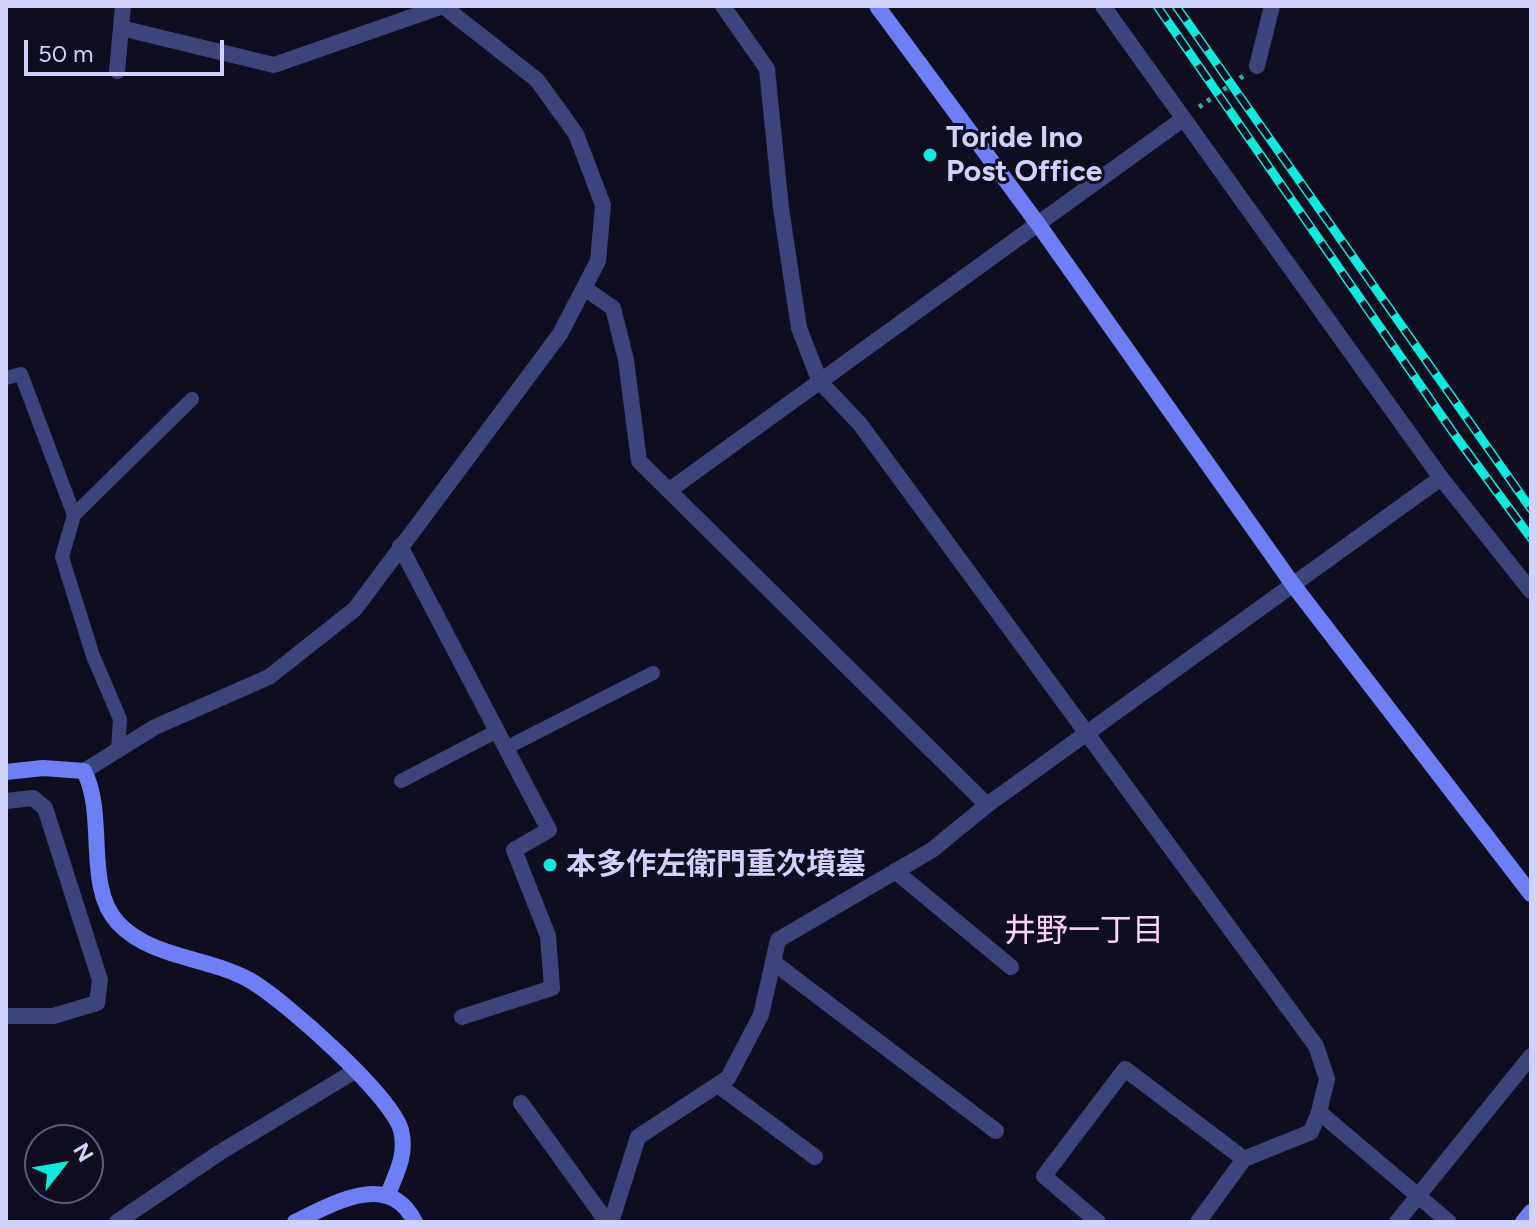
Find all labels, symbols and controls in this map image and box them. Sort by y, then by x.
scale bar [28,24,228,74]
text: 50 m [38,39,94,68]
place label: Toride Ino Post Office [946,120,1102,190]
marker: Toride Ino Post Office [921,146,939,164]
place label: 本多作左衛門重次墳墓 [566,847,866,883]
marker: 本多作左衛門重次墳墓 [541,856,559,874]
district label: 井野一丁目 [1004,913,1164,951]
north arrow [24,1124,104,1204]
text: N [67,1138,99,1167]

